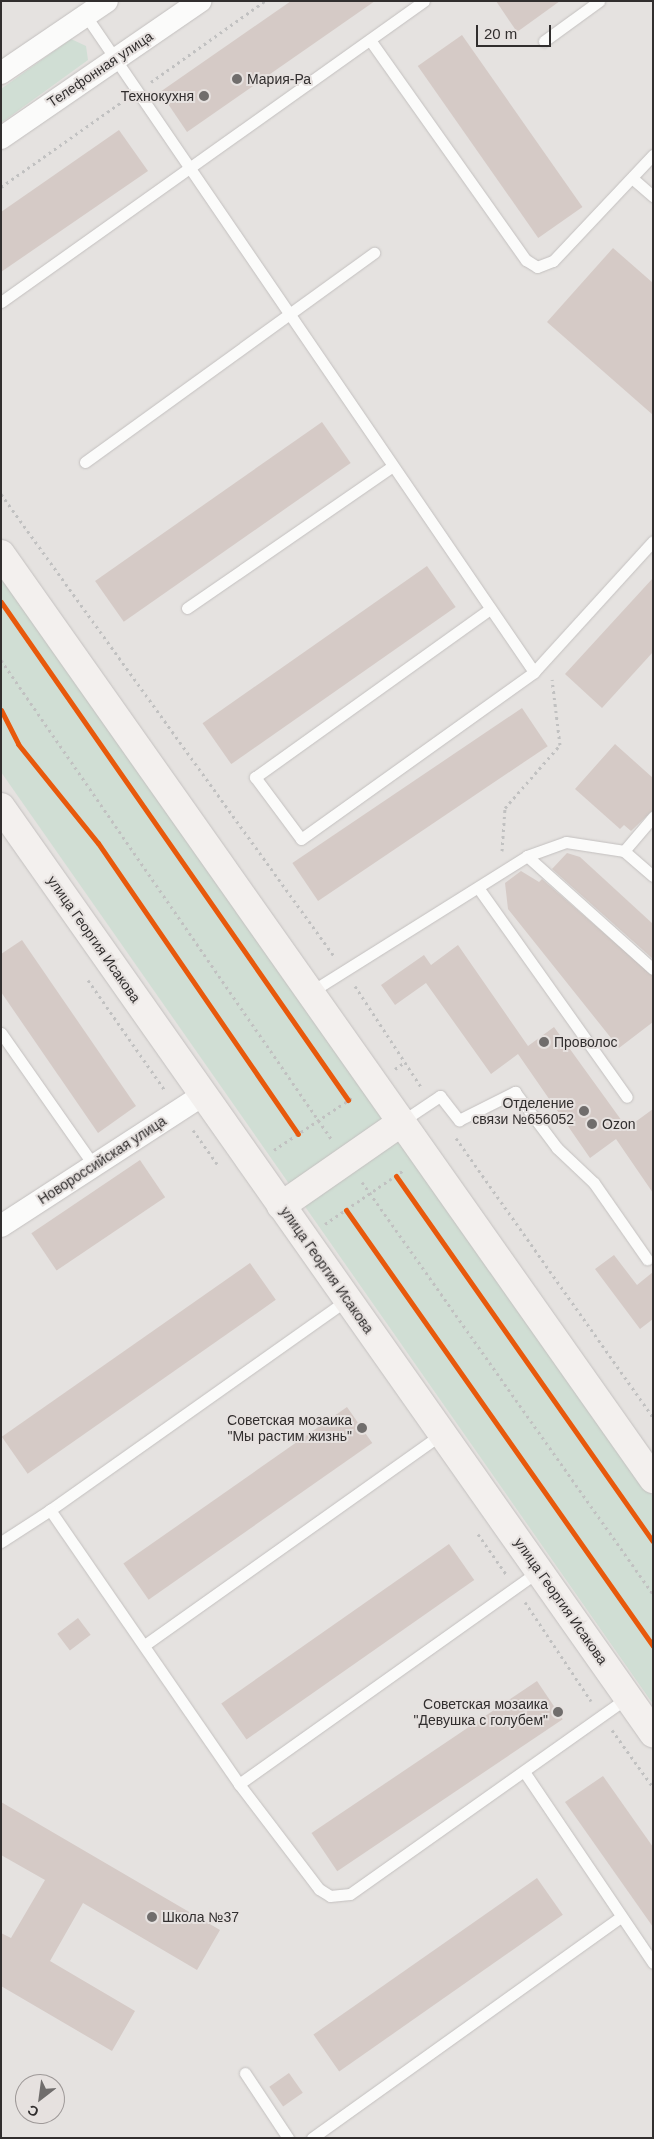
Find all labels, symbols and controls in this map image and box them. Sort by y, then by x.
scale bar [479,15,554,47]
text: 20 m [484,25,517,42]
street label: Телефонная улица [44,27,156,111]
place label: Мария-Ра [247,71,311,87]
marker: Мария-Ра [231,73,243,85]
place label: Технокухня [121,88,194,104]
marker: Технокухня [198,90,210,102]
street label: улица Георгия Исакова [44,872,144,1006]
place label: Проволос [554,1034,618,1050]
marker: Проволос [538,1036,550,1048]
place label: Отделение связи №656052 [472,1095,574,1128]
marker: Отделение связи №656052 [578,1105,590,1117]
street label: Новороссийская улица [35,1112,169,1208]
place label: Ozon [602,1116,635,1132]
marker: Ozon [586,1118,598,1130]
street label: улица Георгия Исакова [277,1203,377,1337]
place label: Советская мозаика "Мы растим жизнь" [227,1412,352,1444]
marker: Советская мозаика "Мы растим жизнь" [356,1422,368,1434]
street label: улица Георгия Исакова [511,1534,611,1668]
place label: Советская мозаика "Девушка с голубем" [414,1696,548,1728]
marker: Советская мозаика "Девушка с голубем" [552,1706,564,1718]
place label: Школа №37 [162,1909,239,1925]
marker: Школа №37 [146,1911,158,1923]
north arrow [15,2074,65,2124]
text: С [25,2102,41,2121]

